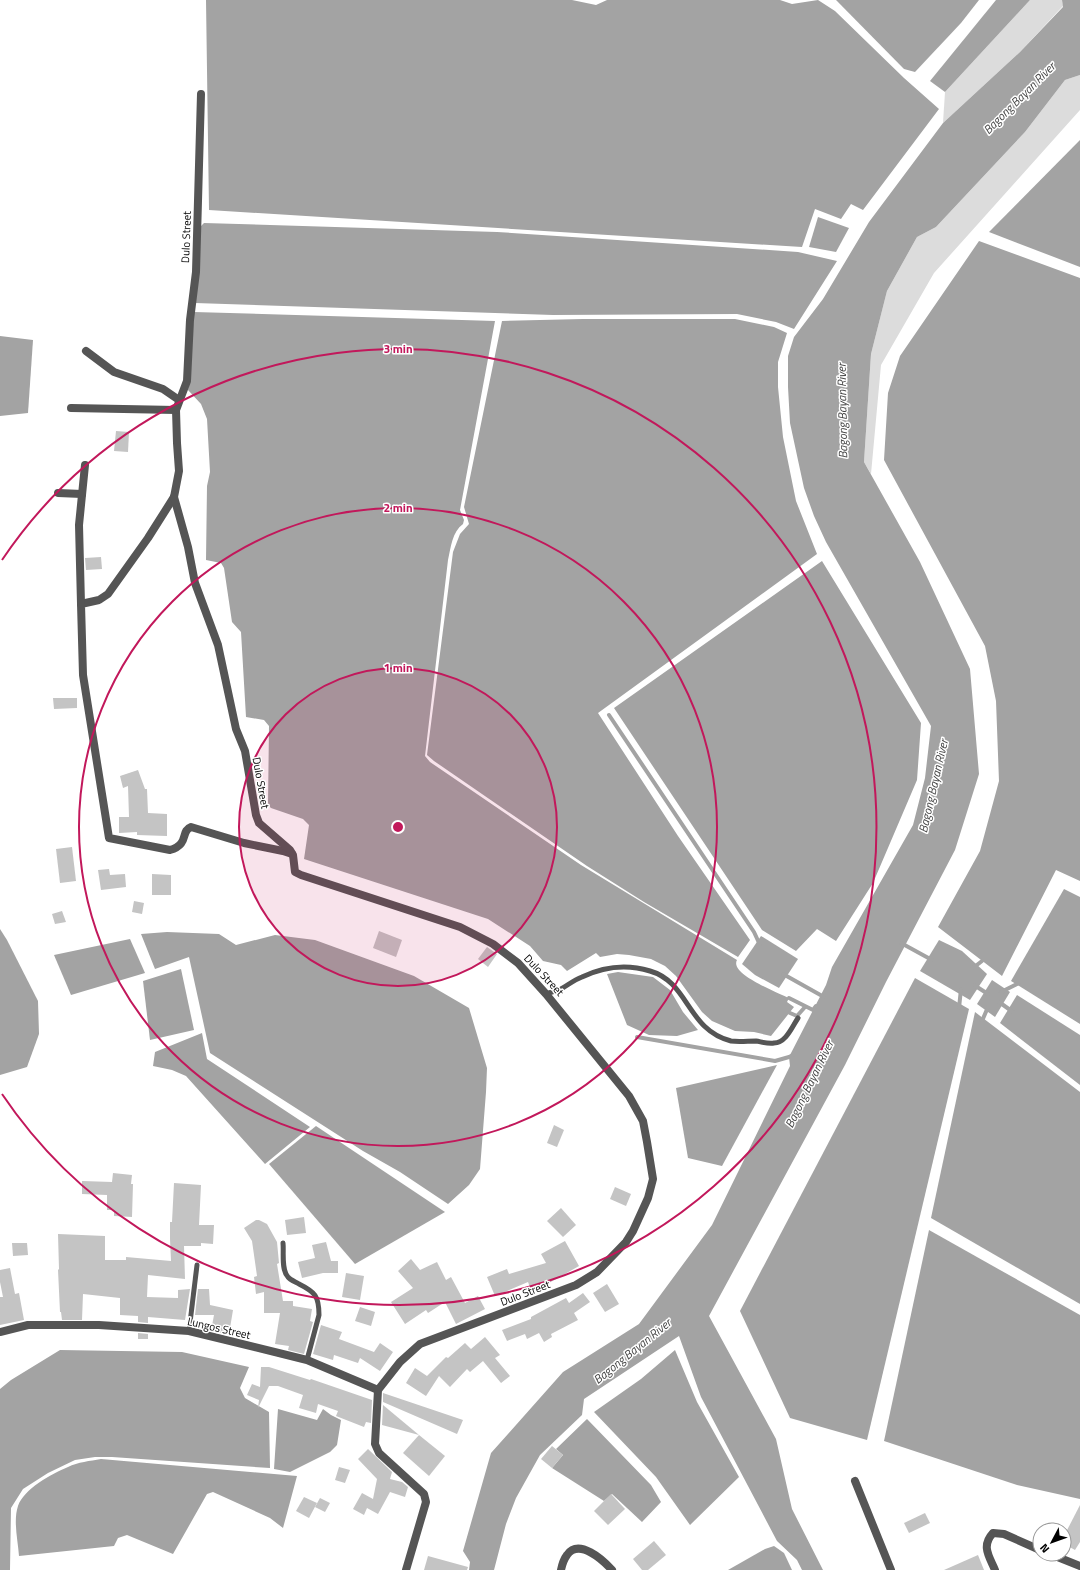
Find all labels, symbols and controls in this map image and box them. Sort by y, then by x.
water label: Bagong Bayan River [979,56,1061,138]
street label: Dulo Street [177,211,195,263]
text: 3 min [383,339,413,358]
water label: Bagong Bayan River [832,361,852,459]
text: 2 min [383,498,413,517]
text: 1 min [383,658,413,677]
water label: Bagong Bayan River [913,735,953,835]
street label: Dulo Street [249,756,273,810]
centre of rings [391,820,405,834]
street label: Dulo Street [520,951,568,1000]
water label: Bagong Bayan River [780,1035,839,1131]
street label: Dulo Street [498,1276,552,1310]
water label: Bagong Bayan River [589,1312,677,1388]
street label: Lungos Street [186,1313,252,1343]
north arrow [1032,1522,1072,1562]
text: N [1036,1540,1053,1557]

